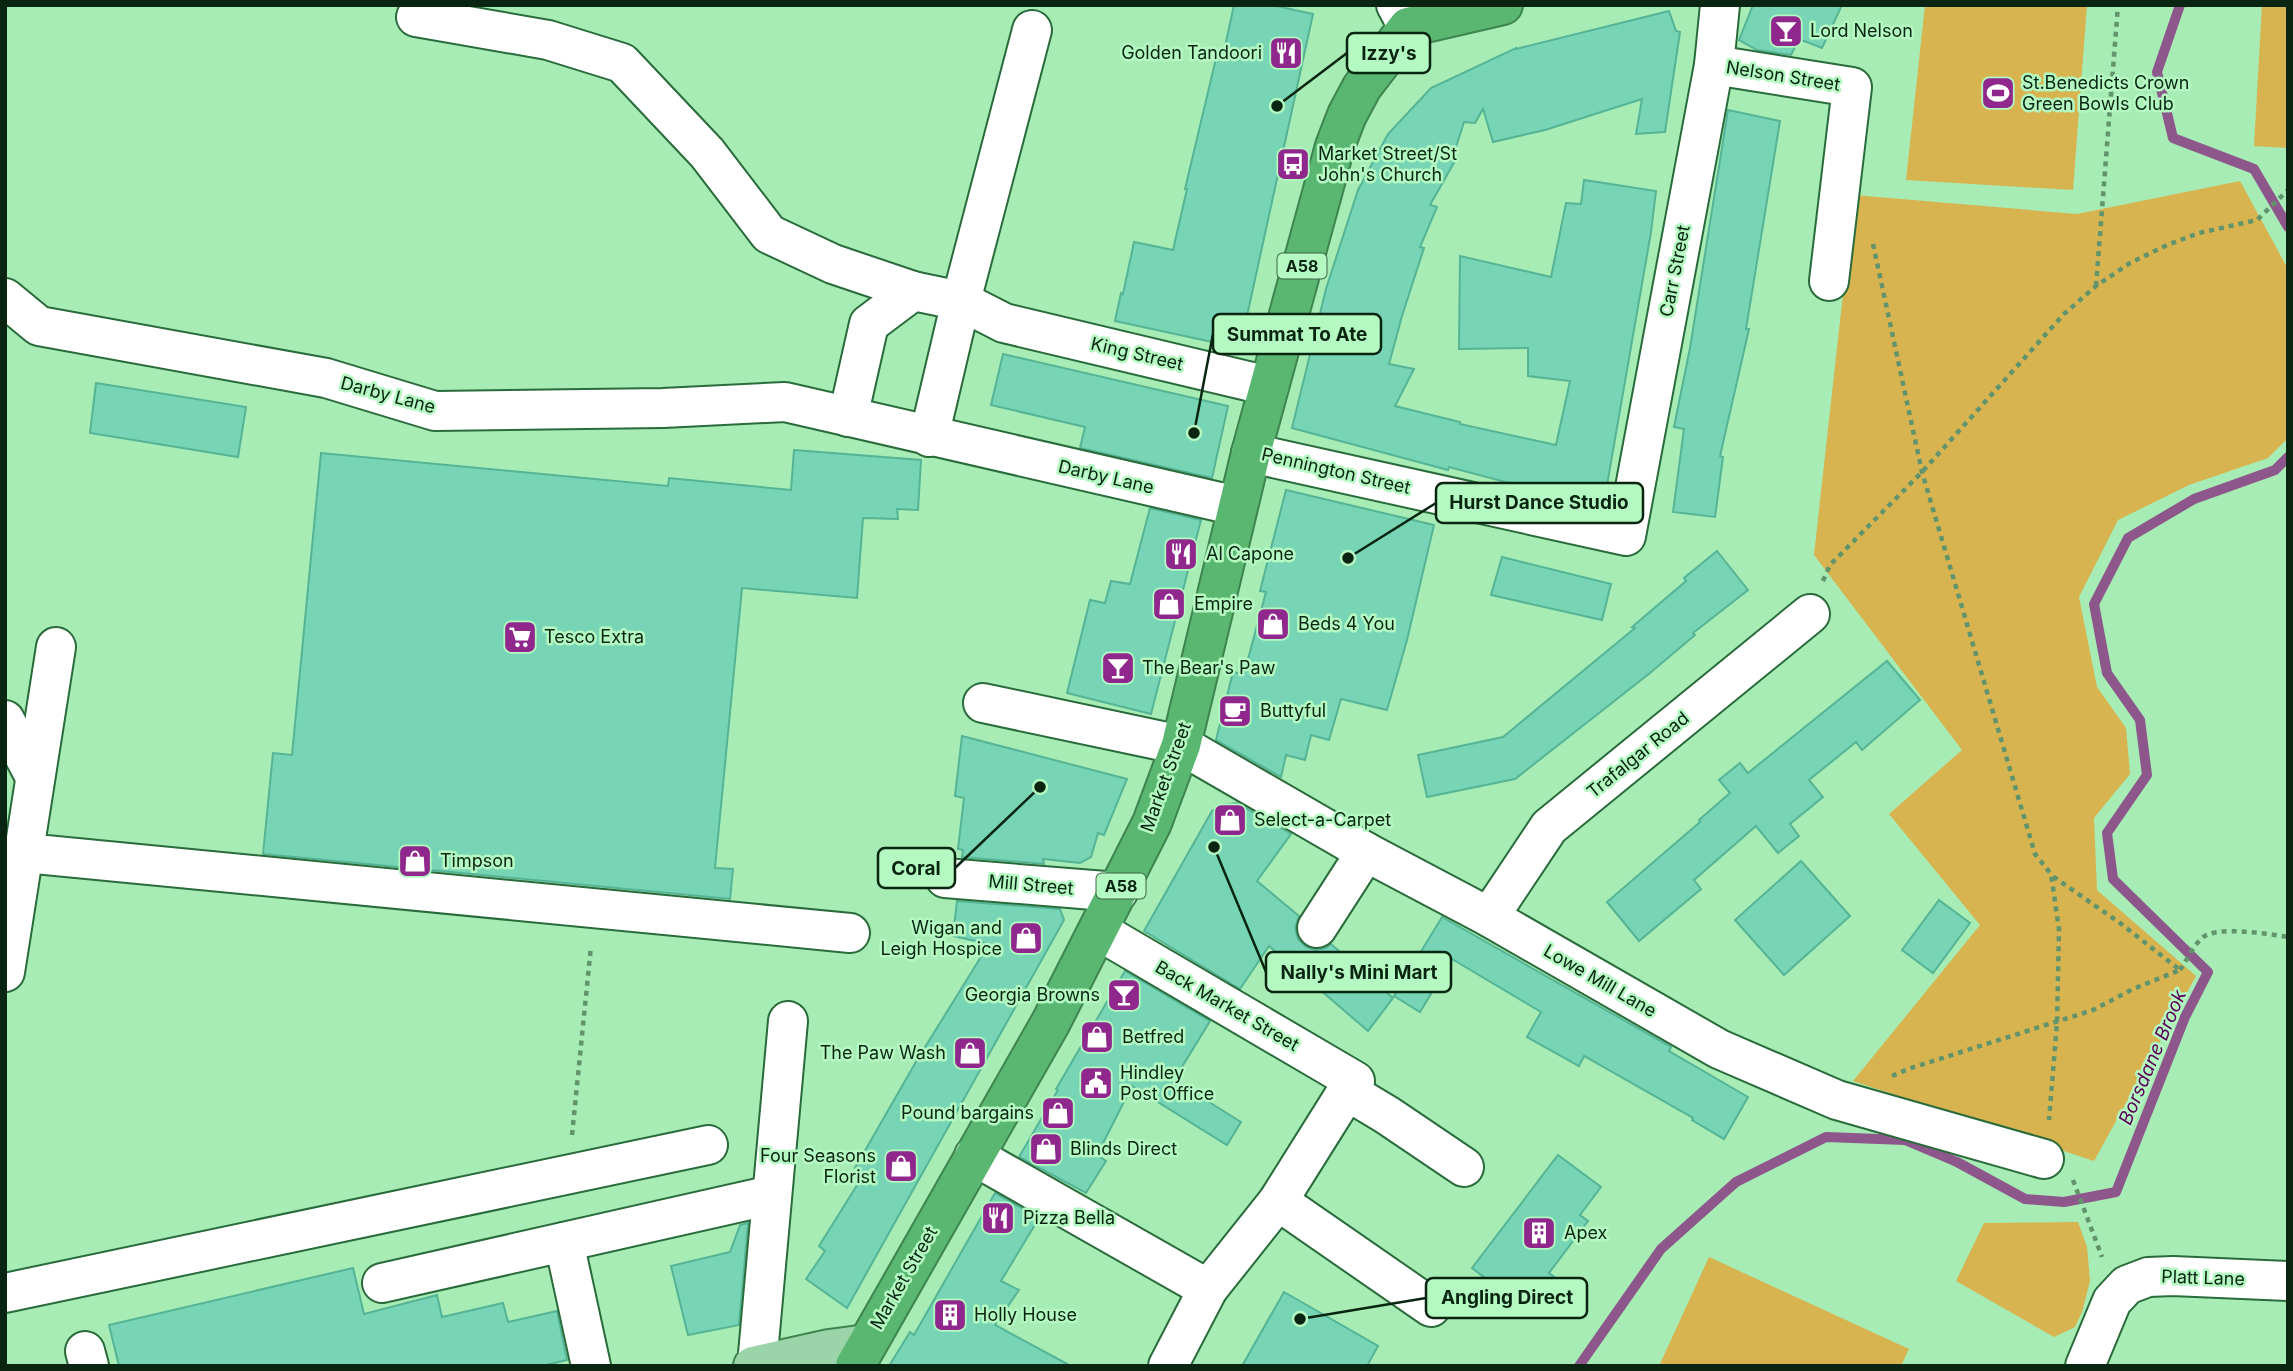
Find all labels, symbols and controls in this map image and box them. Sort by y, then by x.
bar icon: Lord Nelson [1767,12,1805,50]
place label: Lord Nelson [1810,20,1913,41]
callout: Izzy's [1347,33,1430,73]
restaurant icon: Golden Tandoori [1267,34,1305,72]
place label: Golden Tandoori [1121,42,1262,63]
text: Izzy's [1361,42,1417,65]
street label: Nelson Street [1725,56,1842,95]
place label: St.Benedicts Crown Green Bowls Club [2022,72,2189,114]
sports icon: St.Benedicts Crown Green Bowls Club [1979,74,2017,112]
place label: Market Street/St John's Church [1318,143,1457,185]
bus stop icon: Market Street/St John's Church [1274,145,1312,183]
street label: Carr Street [1655,223,1694,319]
road number: A58 [1278,254,1326,278]
callout: Summat To Ate [1213,314,1381,354]
text: Summat To Ate [1227,323,1367,346]
street label: King Street [1089,333,1186,374]
street label: Darby Lane [338,372,438,417]
street label: Pennington Street [1260,443,1413,498]
street label: Darby Lane [1056,455,1156,498]
callout: Hurst Dance Studio [1436,483,1643,523]
text: Hurst Dance Studio [1449,491,1629,514]
restaurant icon: Al Capone [1162,535,1200,573]
place label: Al Capone [1206,543,1294,564]
shop icon: Empire [1150,585,1188,623]
place label: Empire [1194,593,1253,614]
shop icon: Beds 4 You [1254,605,1292,643]
place label: Beds 4 You [1298,613,1395,634]
supermarket icon: Tesco Extra [501,618,539,656]
place label: Tesco Extra [544,626,644,647]
bar icon: The Bear's Paw [1099,649,1137,687]
place label: The Bear's Paw [1142,657,1276,678]
cafe icon: Buttyful [1216,692,1254,730]
place label: Buttyful [1260,700,1326,721]
street label: Trafalgar Road [1583,707,1693,802]
street label: Market Street [1136,719,1195,835]
shop icon: Select-a-Carpet [1211,801,1249,839]
place label: Select-a-Carpet [1254,809,1391,830]
shop icon: Timpson [396,842,434,880]
callout: Coral [878,848,955,888]
place label: Timpson [440,850,514,871]
text: Coral [891,857,941,880]
street label: Mill Street [988,870,1074,899]
road number: A58 [1096,874,1146,898]
place label: Wigan and Leigh Hospice [880,917,1002,959]
shop icon: Wigan and Leigh Hospice [1007,919,1045,957]
street label: Lowe Mill Lane [1540,940,1660,1021]
callout: Nally's Mini Mart [1266,952,1451,992]
street label: Back Market Street [1152,956,1303,1055]
text: Nally's Mini Mart [1280,961,1438,984]
bar icon: Georgia Browns [1105,976,1143,1014]
place label: Georgia Browns [965,984,1100,1005]
water label: Borsdane Brook [2114,986,2191,1128]
shop icon: Betfred [1078,1018,1116,1056]
place label: Betfred [1122,1026,1184,1047]
shop icon: The Paw Wash [951,1034,989,1072]
place label: The Paw Wash [820,1042,946,1063]
place label: Hindley Post Office [1120,1062,1214,1104]
public building icon: Hindley Post Office [1077,1064,1115,1102]
shop icon: Pound bargains [1039,1094,1077,1132]
place label: Pound bargains [901,1102,1034,1123]
shop icon: Blinds Direct [1027,1130,1065,1168]
place label: Blinds Direct [1070,1138,1177,1159]
place label: Four Seasons Florist [760,1145,876,1187]
shop icon: Four Seasons Florist [882,1147,920,1185]
restaurant icon: Pizza Bella [979,1199,1017,1237]
place label: Pizza Bella [1023,1207,1115,1228]
building icon: Apex [1520,1214,1558,1252]
place label: Apex [1564,1222,1608,1243]
street label: Market Street [866,1223,941,1333]
street label: Platt Lane [2161,1266,2245,1289]
callout: Angling Direct [1426,1278,1587,1318]
text: Angling Direct [1441,1286,1573,1309]
building icon: Holly House [931,1296,969,1334]
place label: Holly House [974,1304,1077,1325]

